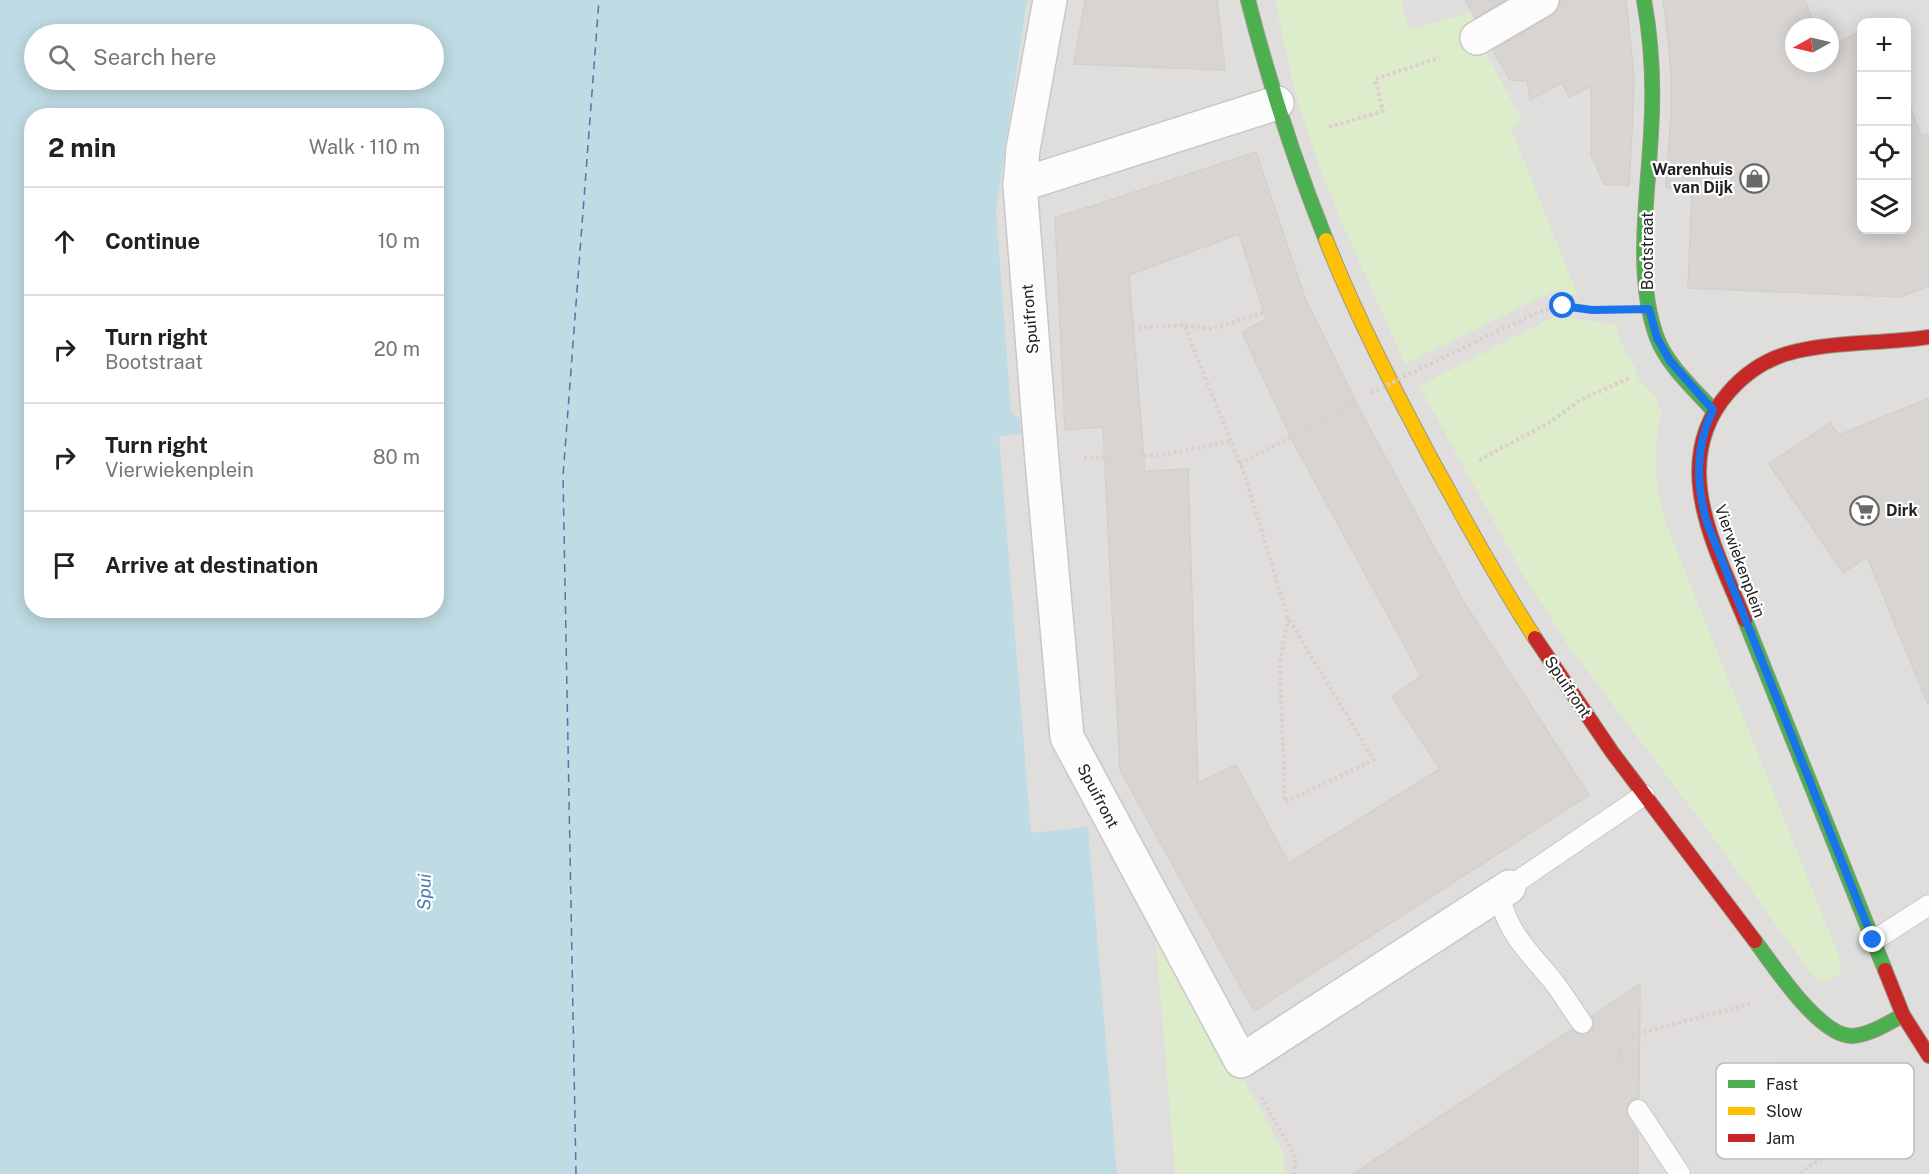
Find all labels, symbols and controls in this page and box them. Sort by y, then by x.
north arrow [1785,18,1839,72]
map controls [1857,18,1911,234]
button: + [1857,18,1911,72]
search box [24,24,444,90]
icon: search [45,41,78,74]
text: Search here [93,44,217,70]
button: − [1857,72,1911,126]
button: locate [1857,126,1911,180]
text: 2 min [48,132,116,163]
text: Walk · 110 m [309,135,420,159]
place label: Warenhuis van Dijk [1652,160,1733,197]
shop icon: Warenhuis van Dijk [1738,162,1770,194]
button: layers [1857,180,1911,234]
street label: Bootstraat [1638,212,1657,290]
icon: ahead [48,225,81,258]
text: Continue [105,228,200,254]
text: 10 m [377,229,420,253]
street label: Spuifront [1017,283,1043,355]
route start [1549,292,1575,318]
text: Turn right [105,324,208,350]
icon: right [48,333,81,366]
text: 20 m [374,337,420,361]
text: Bootstraat [105,350,203,374]
text: Turn right [105,432,208,458]
icon: right [48,441,81,474]
text: 80 m [373,445,420,469]
text: Vierwiekenplein [105,458,254,482]
supermarket icon: Dirk [1849,494,1881,526]
place label: Dirk [1886,501,1918,520]
street label: Vierwiekenplein [1711,502,1769,620]
icon: arrive [48,549,81,582]
text: Arrive at destination [105,552,318,578]
street label: Spuifront [1540,653,1596,721]
street label: Spuifront [1073,761,1123,831]
water label: Spui [413,873,435,911]
route end [1859,926,1885,952]
legend [1716,1063,1914,1159]
text: Fast [1766,1075,1798,1094]
text: Slow [1766,1102,1803,1121]
text: Jam [1766,1129,1795,1148]

